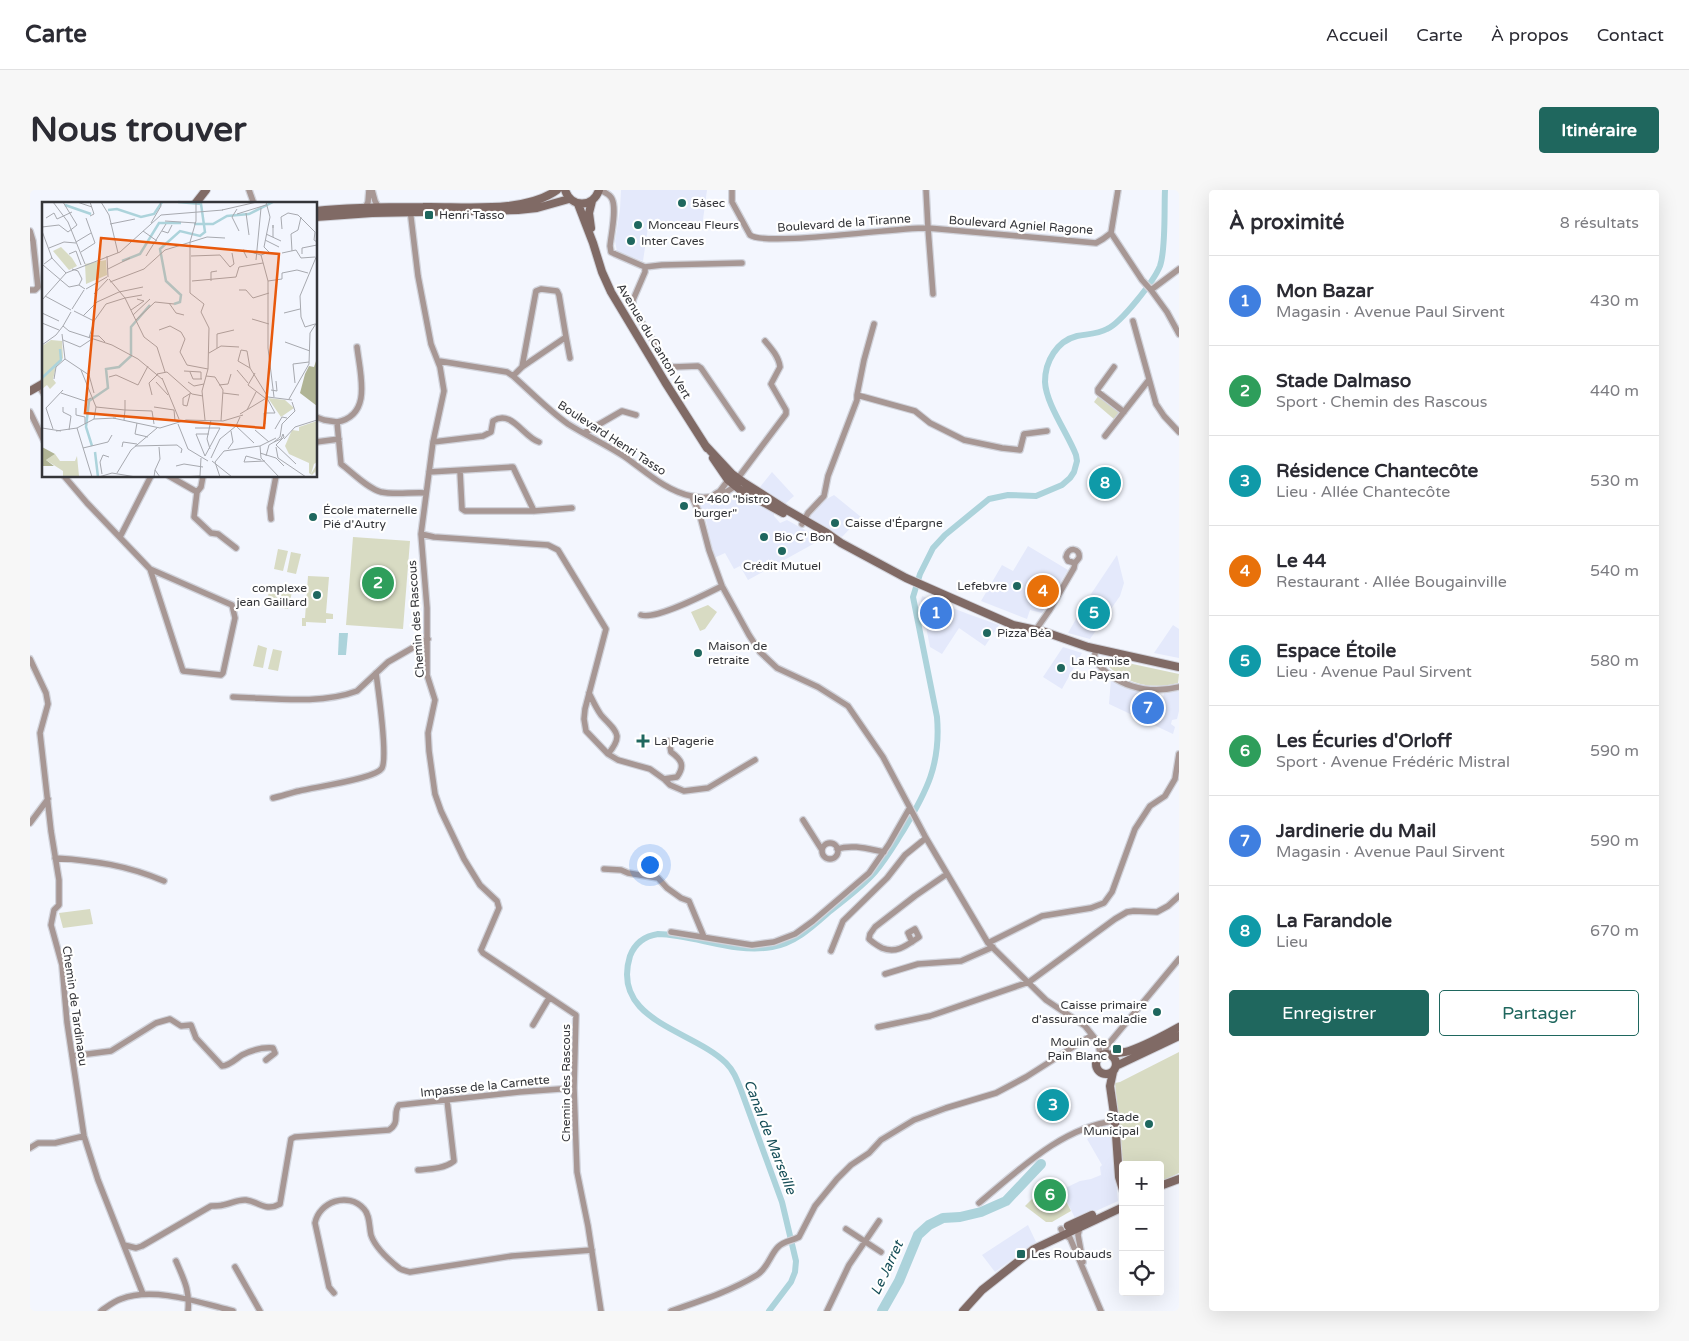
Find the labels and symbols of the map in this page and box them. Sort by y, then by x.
place label: 5àsec [692,196,725,210]
marker: 5àsec [676,197,688,209]
inset map [42,202,318,478]
place label: Henri Tasso [439,208,505,222]
marker: Henri Tasso [423,209,435,221]
street label: Boulevard de la Tiranne [777,211,912,235]
street label: Boulevard Agniel Ragone [948,213,1094,237]
place label: Monceau Fleurs [648,218,739,232]
marker: Monceau Fleurs [632,219,644,231]
place label: Inter Caves [641,234,705,248]
marker: Inter Caves [625,235,637,247]
street label: Avenue du Canton Vert [614,281,694,402]
street label: Boulevard Henri Tasso [555,398,669,478]
pin: 8 [1089,464,1121,502]
place label: le 460 "bistro burger" [694,492,770,520]
marker: le 460 "bistro burger" [678,500,690,512]
place label: École maternelle Pié d'Autry [323,503,418,531]
marker: École maternelle Pié d'Autry [307,511,319,523]
place label: Caisse d'Épargne [845,516,943,530]
marker: Caisse d'Épargne [829,517,841,529]
place label: Bio C' Bon [774,530,833,544]
marker: Bio C' Bon [758,531,770,543]
marker: Crédit Mutuel [776,545,788,557]
street label: Chemin des Rascous [405,559,427,678]
place label: Crédit Mutuel [743,559,821,573]
pin: 2 [362,564,394,602]
pin: 4 [1027,572,1059,610]
place label: Lefebvre [957,579,1007,593]
marker: Lefebvre [1011,580,1023,592]
place label: complexe jean Gaillard [235,581,307,609]
marker: complexe jean Gaillard [311,589,323,601]
pin: 1 [920,594,952,632]
pin: 5 [1078,594,1110,632]
place label: Pizza Béa [997,626,1052,640]
marker: Pizza Béa [981,627,993,639]
place label: Maison de retraite [708,639,767,667]
marker: Maison de retraite [692,647,704,659]
place label: La Remise du Paysan [1071,654,1130,682]
marker: La Remise du Paysan [1055,662,1067,674]
pin: 7 [1132,689,1164,727]
marker: La Pagerie [636,734,650,748]
place label: La Pagerie [654,734,714,748]
your location [637,852,663,878]
street label: Chemin de Tardinaou [60,945,90,1067]
place label: Caisse primaire d'assurance maladie [1031,998,1147,1026]
marker: Caisse primaire d'assurance maladie [1151,1006,1163,1018]
street label: Chemin des Rascous [559,1024,573,1142]
place label: Moulin de Pain Blanc [1047,1035,1107,1063]
marker: Moulin de Pain Blanc [1111,1043,1123,1055]
street label: Impasse de la Carnette [420,1072,551,1100]
water label: Canal de Marseille [740,1077,800,1198]
pin: 3 [1037,1086,1069,1124]
place label: Stade Municipal [1083,1110,1139,1138]
marker: Stade Municipal [1143,1118,1155,1130]
pin: 6 [1034,1176,1066,1214]
water label: Le Jarret [867,1237,908,1298]
place label: Les Roubauds [1031,1247,1112,1261]
marker: Les Roubauds [1015,1248,1027,1260]

